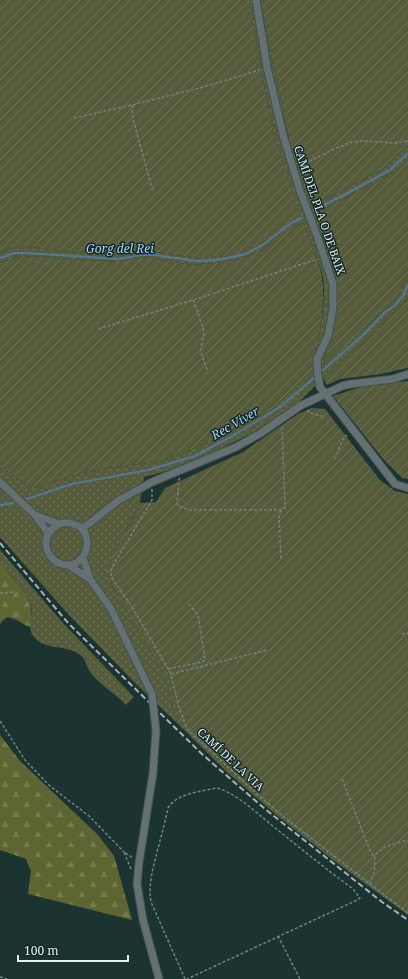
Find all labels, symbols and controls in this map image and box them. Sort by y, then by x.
street label: CAMÍ DEL PLA O DE BAIX [291,144,349,277]
water label: Gorg del Rei [86,240,154,257]
water label: Rec Viver [207,402,262,444]
street label: CAMÍ DE LA VIA [194,724,268,794]
scale bar [18,937,128,963]
text: 100 m [24,942,59,959]

